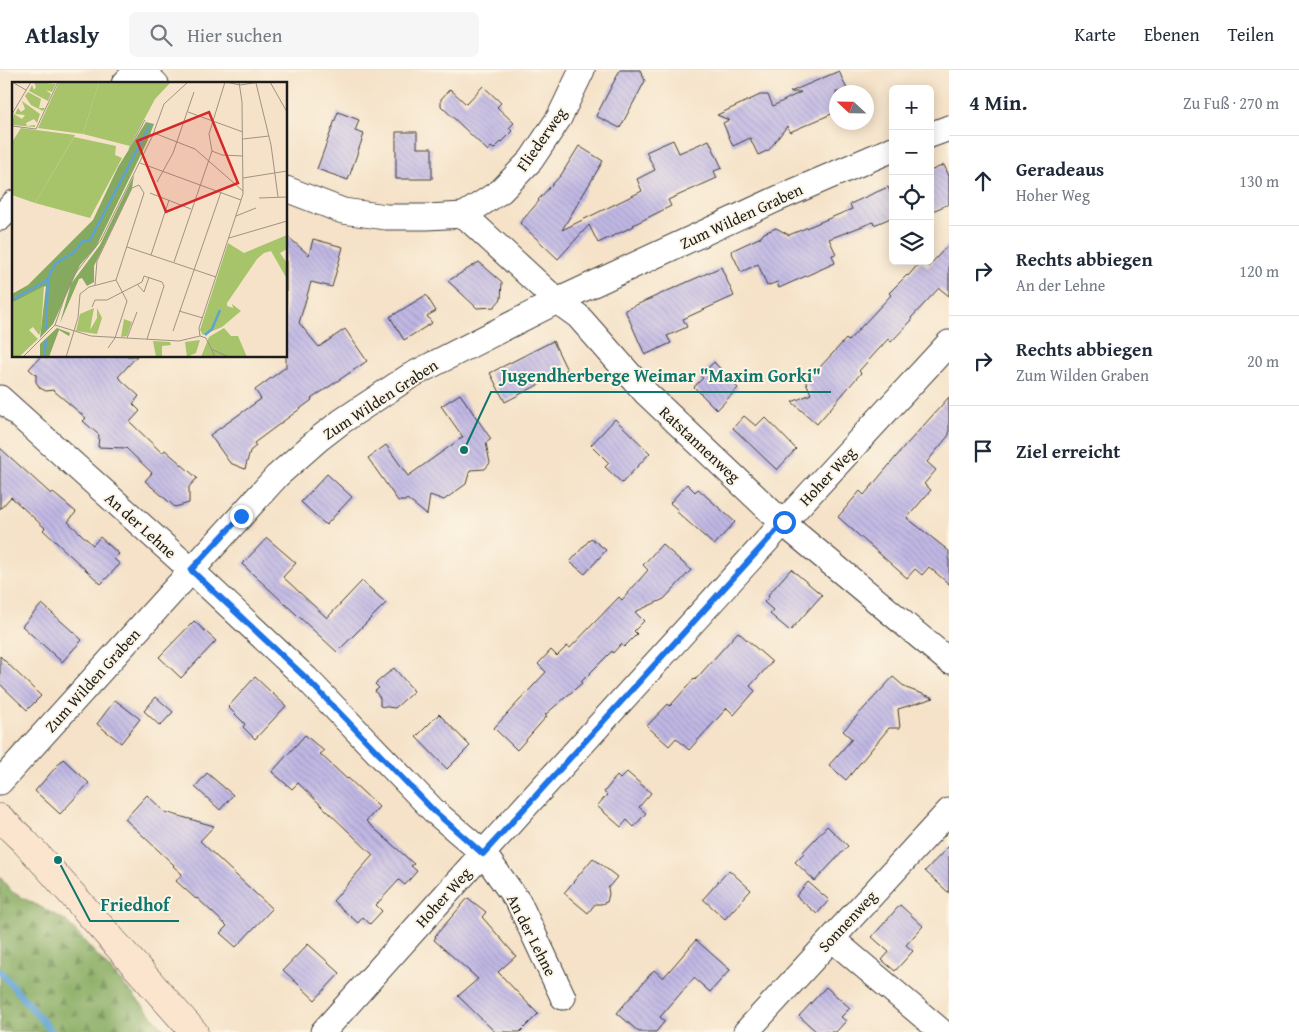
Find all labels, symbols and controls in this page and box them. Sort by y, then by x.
search box [129,12,479,57]
text: Atlasly [25,17,99,52]
icon: search [147,21,175,49]
text: Hier suchen [187,21,282,49]
text: Karte [1075,21,1116,48]
text: Ebenen [1144,21,1200,48]
text: Teilen [1228,21,1274,48]
inset map [12,82,288,358]
north arrow [829,85,874,130]
map controls [889,85,934,265]
button: + [889,85,934,130]
text: 4 Min. [969,87,1027,118]
text: Zu Fuß · 270 m [1183,91,1279,115]
street label: Fliederweg [510,102,572,176]
button: − [889,130,934,175]
text: Geradeaus [1016,155,1104,183]
icon: ahead [969,167,997,195]
text: 130 m [1239,169,1279,193]
button: locate [889,175,934,220]
street label: Zum Wilden Graben [676,177,806,255]
text: Hoher Weg [1016,183,1090,207]
button: layers [889,220,934,265]
text: Rechts abbiegen [1016,245,1153,273]
icon: right [969,257,997,285]
text: 120 m [1239,259,1279,283]
text: An der Lehne [1016,273,1105,297]
text: Rechts abbiegen [1016,335,1153,363]
icon: right [969,347,997,375]
text: 20 m [1247,349,1279,373]
street label: Zum Wilden Graben [318,353,442,445]
callout: Jugendherberge Weimar "Maxim Gorki" [491,359,831,392]
text: Jugendherberge Weimar "Maxim Gorki" [498,362,821,389]
text: Zum Wilden Graben [1016,363,1149,387]
street label: Ratstannenweg [654,400,746,488]
icon: arrive [969,437,997,465]
text: Ziel erreicht [1016,437,1120,465]
street label: Hoher Weg [793,441,861,511]
street label: An der Lehne [100,486,182,564]
route end [230,505,253,528]
route start [773,511,796,534]
street label: Zum Wilden Graben [39,623,145,737]
street label: Hoher Weg [409,862,477,932]
street label: Sonnenweg [812,885,882,957]
callout: Friedhof [90,888,179,921]
street label: An der Lehne [501,890,563,980]
text: Friedhof [101,891,172,918]

